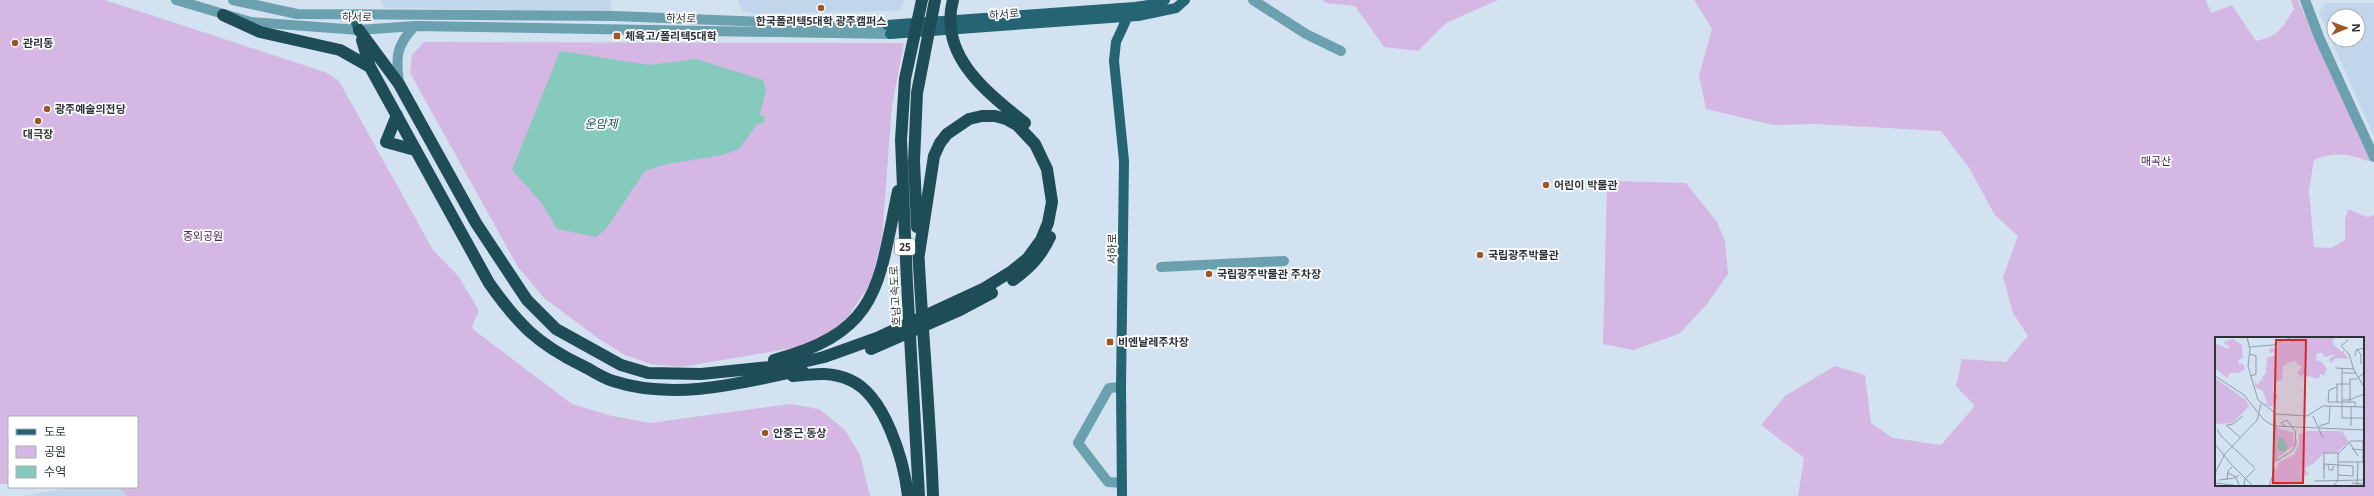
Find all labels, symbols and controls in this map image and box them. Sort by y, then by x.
marker: 한국폴리텍5대학 광주캠퍼스 [816,3,826,13]
street label: 하서로 [988,5,1020,22]
north arrow [2326,8,2366,48]
street label: 하서로 [342,9,372,24]
street label: 하서로 [666,9,696,26]
place label: 한국폴리텍5대학 광주캠퍼스 [756,13,886,28]
text: N [2349,23,2364,32]
place label: 체육고/폴리텍5대학 [625,28,717,43]
marker: 체육고/폴리텍5대학 [612,31,622,41]
place label: 관리동 [23,35,53,50]
marker: 관리동 [10,38,20,48]
place label: 광주예술의전당 [55,101,126,116]
marker: 광주예술의전당 [42,104,52,114]
water label: 운암제 [584,115,620,132]
marker: 대극장 [33,116,43,126]
place label: 대극장 [23,126,53,141]
park label: 매곡산 [2141,153,2171,168]
place label: 어린이 박물관 [1554,177,1618,192]
marker: 어린이 박물관 [1541,180,1551,190]
park label: 중외공원 [183,228,223,243]
street label: 서하로 [1104,234,1119,264]
road number: 25 [895,239,915,255]
place label: 국립광주박물관 [1488,247,1559,262]
marker: 국립광주박물관 [1475,250,1485,260]
street label: 호남고속도로 [885,265,904,327]
place label: 국립광주박물관 주차장 [1217,266,1321,281]
marker: 국립광주박물관 주차장 [1204,269,1214,279]
place label: 비엔날레주차장 [1118,334,1189,349]
marker: 비엔날레주차장 [1105,337,1115,347]
inset map [2215,337,2364,486]
legend [8,416,138,488]
text: 도로 [44,423,66,440]
place label: 안중근 동상 [773,425,826,440]
marker: 안중근 동상 [760,428,770,438]
text: 공원 [44,443,66,460]
text: 수역 [44,463,66,480]

